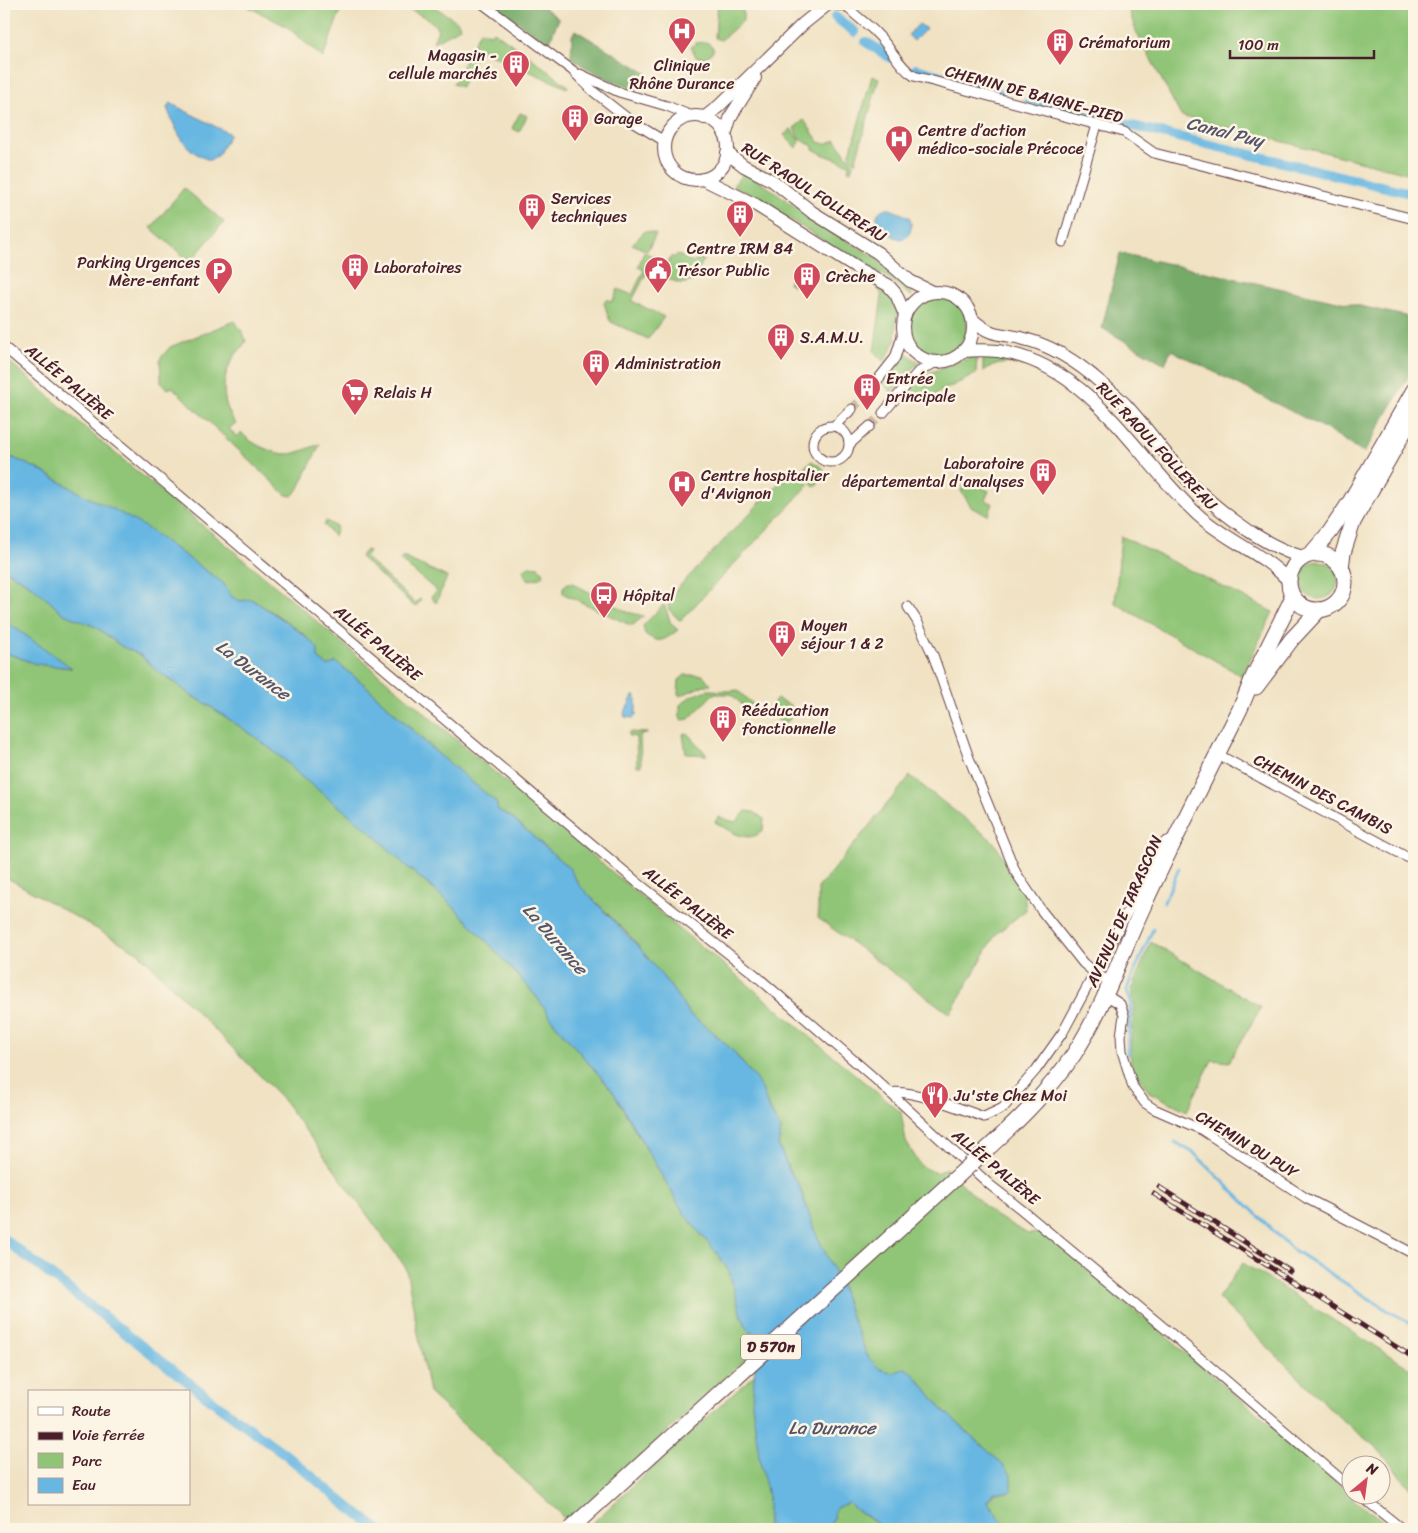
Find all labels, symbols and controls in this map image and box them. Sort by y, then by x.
hospital icon: Clinique Rhône Durance [667,16,697,55]
building icon: Crématorium [1045,27,1075,66]
place label: Crématorium [1079,28,1171,57]
scale bar [1230,28,1374,60]
text: 100 m [1238,32,1279,58]
place label: Magasin - cellule marchés [389,41,497,88]
building icon: Magasin - cellule marchés [501,49,531,88]
place label: Clinique Rhône Durance [630,51,734,98]
street label: CHEMIN DE BAIGNE-PIED [942,56,1127,132]
building icon: Garage [560,103,590,142]
place label: Garage [594,104,643,133]
water label: Canal Puy [1183,107,1270,158]
place label: Centre d’action médico-sociale Précoce [918,116,1084,163]
hospital icon: Centre d’action médico-sociale Précoce [884,124,914,163]
street label: RUE RAOUL FOLLEREAU [736,134,893,250]
place label: Services techniques [551,184,627,231]
building icon: Services techniques [517,192,547,231]
building icon: Centre IRM 84 [725,199,755,238]
place label: Centre IRM 84 [687,234,793,263]
place label: Parking Urgences Mère-enfant [77,248,200,295]
building icon: Laboratoires [340,252,370,291]
place label: Laboratoires [374,253,462,282]
public building icon: Trésor Public [643,255,673,294]
parking icon: Parking Urgences Mère-enfant [204,256,234,295]
place label: Trésor Public [677,256,769,285]
building icon: Crèche [792,261,822,300]
place label: Crèche [826,262,875,291]
building icon: S.A.M.U. [766,322,796,361]
place label: S.A.M.U. [800,323,864,352]
street label: ALLÉE PALIÈRE [18,336,121,429]
building icon: Administration [581,348,611,387]
place label: Administration [614,349,721,378]
place label: Entrée principale [885,364,956,411]
building icon: Entrée principale [852,372,882,411]
street label: RUE RAOUL FOLLEREAU [1089,375,1225,518]
supermarket icon: Relais H [340,377,370,416]
place label: Relais H [374,378,432,407]
place label: Laboratoire départemental d'analyses [842,449,1025,496]
building icon: Laboratoire départemental d'analyses [1028,457,1058,496]
place label: Centre hospitalier d'Avignon [701,461,831,508]
hospital icon: Centre hospitalier d'Avignon [667,469,697,508]
bus stop icon: Hôpital [589,580,619,619]
place label: Hôpital [623,581,675,610]
street label: ALLÉE PALIÈRE [327,597,430,690]
place label: Moyen séjour 1 & 2 [800,611,884,658]
building icon: Moyen séjour 1 & 2 [767,619,797,658]
water label: La Durance [209,631,299,710]
place label: Rééducation fonctionnelle [742,696,836,743]
building icon: Rééducation fonctionnelle [708,704,738,743]
street label: CHEMIN DES CAMBIS [1248,745,1398,843]
street label: AVENUE DE TARASCON [1077,830,1171,993]
street label: ALLÉE PALIÈRE [636,858,740,948]
water label: La Durance [514,896,597,984]
restaurant icon: Ju'ste Chez Moi [920,1080,950,1119]
place label: Ju'ste Chez Moi [953,1081,1067,1110]
street label: CHEMIN DU PUY [1190,1102,1305,1187]
street label: ALLÉE PALIÈRE [945,1121,1048,1214]
road number: D 570n [741,1334,801,1360]
legend [28,1390,190,1506]
text: Route [72,1398,111,1424]
water label: La Durance [789,1412,877,1444]
text: Voie ferrée [72,1422,145,1448]
text: Parc [72,1448,102,1474]
text: N [1361,1455,1383,1482]
north arrow [1340,1456,1390,1506]
text: Eau [72,1472,96,1498]

